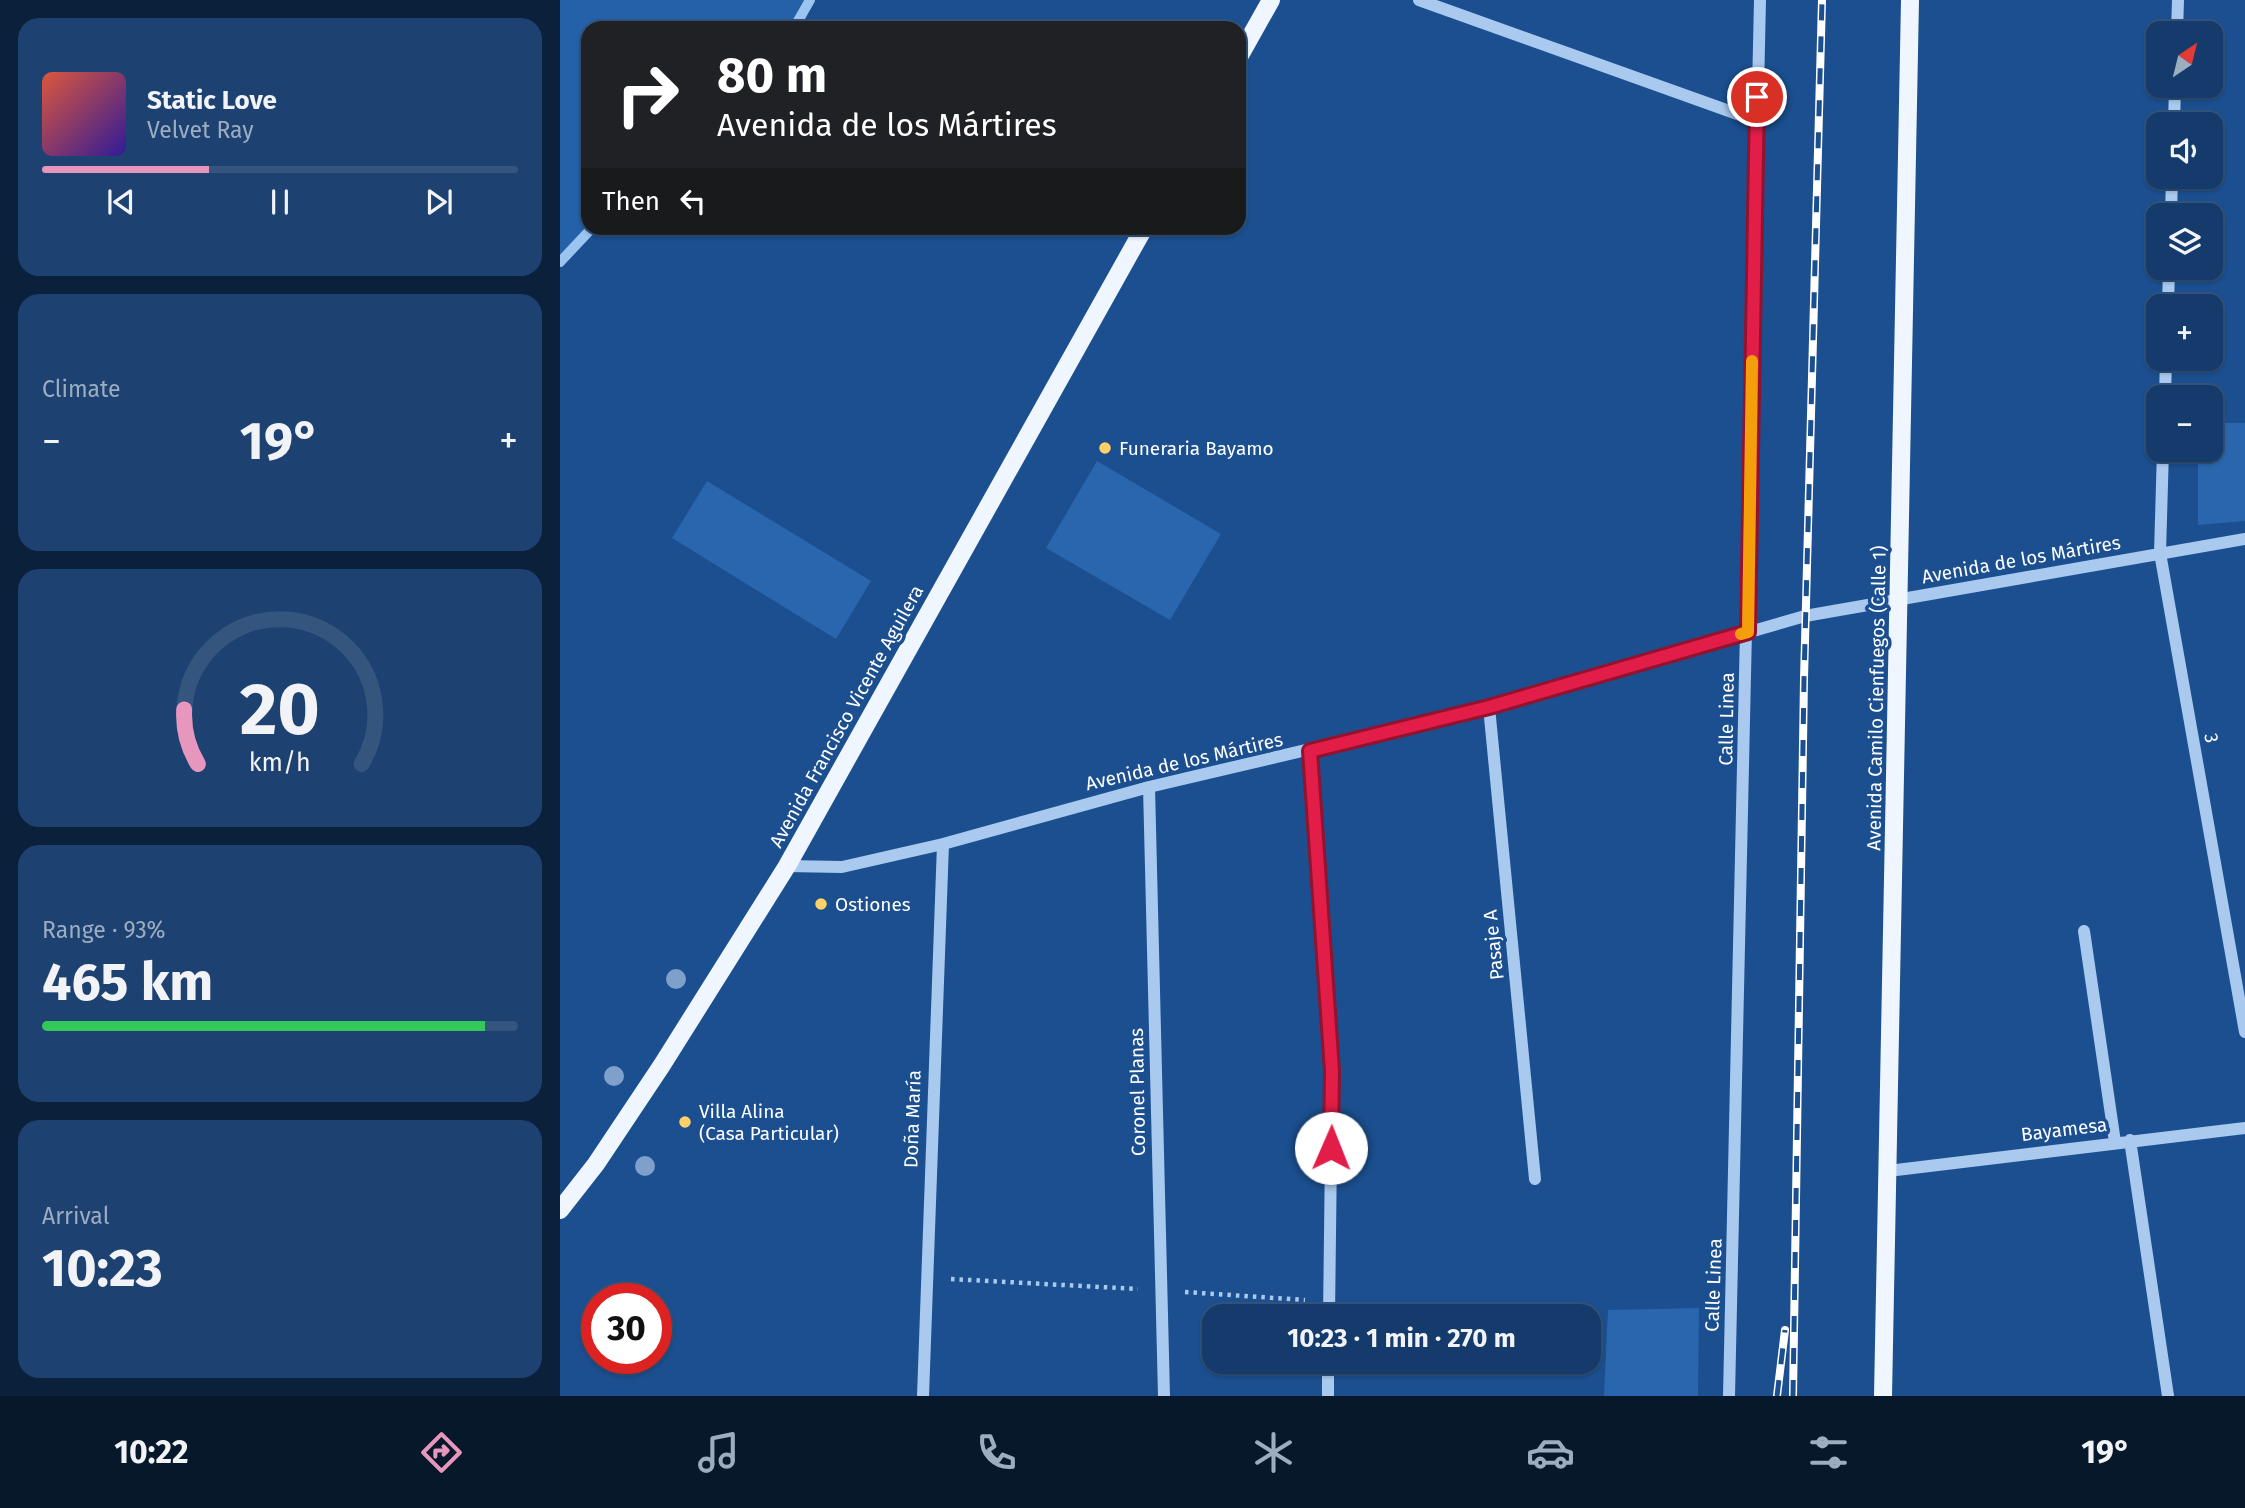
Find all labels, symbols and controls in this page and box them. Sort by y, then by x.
north arrow [2146,21,2222,98]
map controls [2146,21,2223,462]
text: 80 m [717,46,827,105]
icon: right [602,49,693,140]
pin [1727,67,1787,127]
icon: arrive [1738,78,1776,116]
text: Static Love [147,85,277,116]
text: Avenida de los Mártires [717,106,1057,144]
button: sound [2146,112,2223,189]
text: Velvet Ray [147,116,254,144]
icon: left [674,182,712,220]
icon: previous [102,183,140,221]
icon: pause [261,183,299,221]
icon: next [420,183,458,221]
text: Then [602,186,660,217]
button: layers [2146,203,2223,280]
button: + [2146,294,2223,371]
text: Climate [42,375,121,403]
button: − [2146,385,2223,462]
text: 19° [240,410,320,473]
text: − [42,418,61,464]
text: + [499,418,518,464]
place label: Funeraria Bayamo [1119,437,1274,460]
marker: Funeraria Bayamo [1097,440,1113,456]
street label: Avenida de los Mártires [1920,531,2122,588]
street label: Avenida Camilo Cienfuegos (Calle 1) [1862,545,1891,851]
street label: Avenida Francisco Vicente Aguilera [764,581,928,852]
text: 20 [240,666,320,753]
street label: Calle Linea [1714,672,1739,766]
street label: Avenida de los Mártires [1083,728,1285,795]
street label: 3 [2199,731,2224,745]
text: km/h [249,748,311,778]
place label: Ostiones [835,893,911,916]
marker: Ostiones [813,896,829,912]
street label: Pasaje A [1478,909,1509,981]
text: Range · 93% [42,916,166,944]
text: 465 km [42,951,213,1014]
street label: Coronel Planas [1125,1028,1150,1156]
street label: Doña María [899,1070,926,1168]
place label: Villa Alina (Casa Particular) [699,1100,839,1145]
position arrow [1294,1111,1368,1185]
street label: Bayamesa [2020,1113,2108,1146]
marker: Villa Alina (Casa Particular) [677,1114,693,1130]
text: Arrival [42,1202,109,1230]
text: 10:23 [42,1237,163,1300]
street label: Calle Linea [1700,1238,1727,1332]
speed limit sign: 30 [581,1283,672,1374]
text: 10:23 · 1 min · 270 m [1287,1323,1516,1354]
icon: directions [417,1428,466,1477]
icon: music [694,1428,743,1477]
icon: phone [972,1428,1021,1477]
icon: climate [1249,1428,1298,1477]
icon: car [1526,1428,1575,1477]
icon: filters [1804,1428,1853,1477]
text: 10:22 [114,1433,189,1471]
text: 19° [2081,1433,2131,1471]

